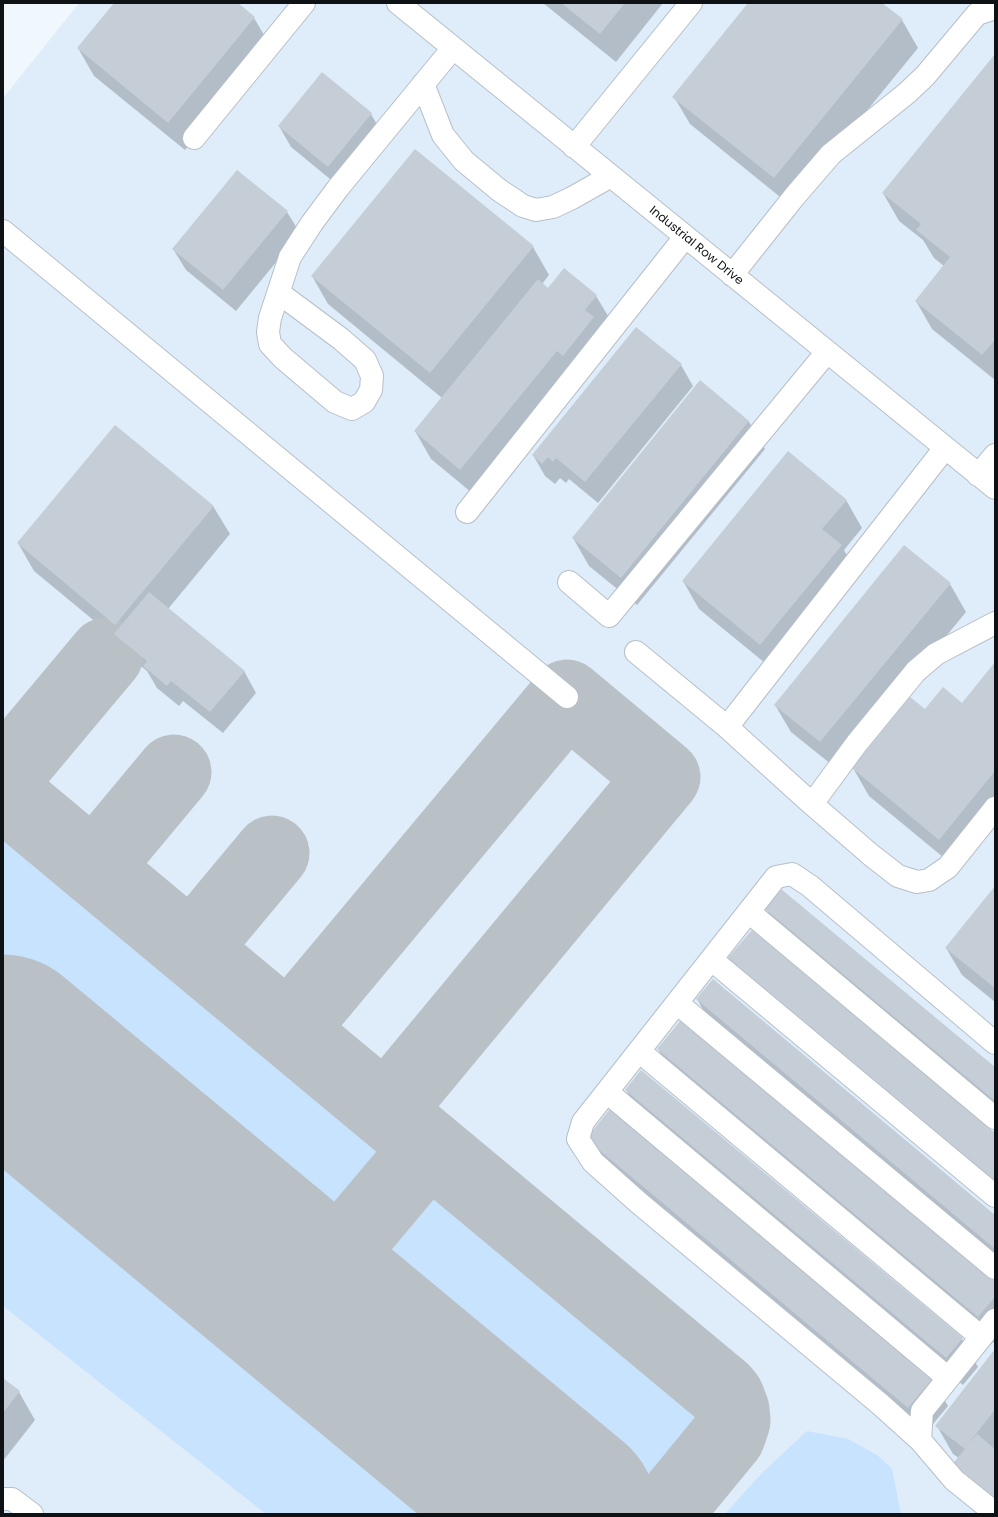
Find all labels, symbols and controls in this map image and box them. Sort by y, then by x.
street label: Industrial Row Drive [646,204,746,288]

